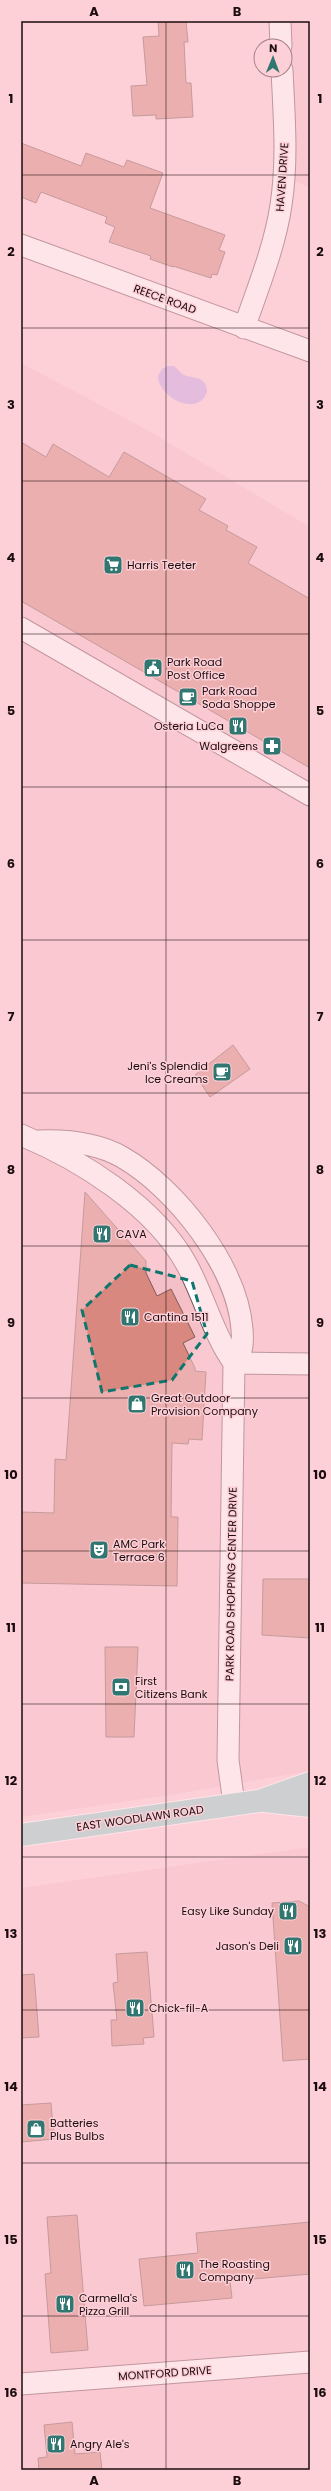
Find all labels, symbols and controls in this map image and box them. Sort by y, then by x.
text: A [89,2,99,21]
text: B [233,2,242,21]
north arrow [253,38,293,78]
text: N [269,40,277,56]
text: 1 [9,89,13,108]
text: 1 [318,89,322,108]
street label: HAVEN DRIVE [272,142,292,212]
text: 2 [7,242,15,261]
text: 2 [316,242,324,261]
street label: REECE ROAD [131,280,199,318]
text: 3 [7,395,15,414]
text: 3 [316,395,324,414]
text: 4 [7,548,16,567]
text: 4 [316,548,325,567]
supermarket icon: Harris Teeter [102,554,124,576]
place label: Harris Teeter [127,557,196,573]
place label: Park Road Post Office [167,654,225,683]
public building icon: Park Road Post Office [142,657,164,679]
place label: Park Road Soda Shoppe [202,683,276,712]
cafe icon: Park Road Soda Shoppe [177,686,199,708]
text: 5 [7,701,15,720]
text: 5 [316,701,324,720]
restaurant icon: Osteria LuCa [227,715,249,737]
place label: Osteria LuCa [154,718,224,734]
pharmacy icon: Walgreens [261,735,283,757]
place label: Walgreens [199,738,258,754]
text: 6 [7,854,15,873]
text: 6 [316,854,324,873]
text: 7 [8,1007,15,1026]
text: 7 [317,1007,324,1026]
place label: Jeni's Splendid Ice Creams [127,1058,208,1087]
cafe icon: Jeni's Splendid Ice Creams [211,1061,233,1083]
text: 8 [7,1160,15,1179]
text: 8 [316,1160,324,1179]
restaurant icon: CAVA [91,1223,113,1245]
place label: CAVA [116,1226,147,1242]
restaurant icon: Cantina 1511 [119,1306,141,1328]
place label: Cantina 1511 [144,1309,209,1325]
text: 9 [7,1313,15,1332]
text: 9 [316,1313,324,1332]
place label: Great Outdoor Provision Company [151,1390,259,1419]
shop icon: Great Outdoor Provision Company [126,1393,148,1415]
text: 10 [4,1465,18,1484]
text: 10 [313,1465,327,1484]
street label: PARK ROAD SHOPPING CENTER DRIVE [221,1487,241,1681]
place label: AMC Park Terrace 6 [113,1536,165,1565]
theatre icon: AMC Park Terrace 6 [88,1539,110,1561]
text: 11 [6,1618,16,1637]
text: 11 [315,1618,325,1637]
place label: First Citizens Bank [135,1673,208,1702]
bank icon: First Citizens Bank [110,1676,132,1698]
text: 12 [5,1771,18,1790]
text: 12 [314,1771,327,1790]
street label: EAST WOODLAWN ROAD [75,1801,205,1835]
restaurant icon: Easy Like Sunday [277,1900,299,1922]
place label: Easy Like Sunday [182,1903,275,1919]
text: 13 [5,1924,18,1943]
text: 13 [314,1924,327,1943]
restaurant icon: Jason's Deli [282,1935,304,1957]
place label: Jason's Deli [215,1938,279,1954]
restaurant icon: Chick-fil-A [124,1997,146,2019]
place label: Chick-fil-A [149,2000,209,2016]
text: 14 [4,2077,18,2096]
text: 14 [313,2077,327,2096]
place label: Batteries Plus Bulbs [50,2115,105,2144]
shop icon: Batteries Plus Bulbs [25,2118,47,2140]
text: 15 [4,2230,18,2249]
text: 15 [313,2230,327,2249]
place label: The Roasting Company [199,2256,270,2285]
restaurant icon: The Roasting Company [174,2259,196,2281]
place label: Carmella's Pizza Grill [79,2290,138,2319]
restaurant icon: Carmella's Pizza Grill [54,2293,76,2315]
street label: MONTFORD DRIVE [118,2362,212,2384]
text: 16 [4,2383,18,2402]
text: 16 [313,2383,327,2402]
restaurant icon: Angry Ale's [45,2433,67,2455]
place label: Angry Ale's [70,2436,130,2452]
text: A [89,2471,99,2490]
text: B [233,2471,242,2490]

